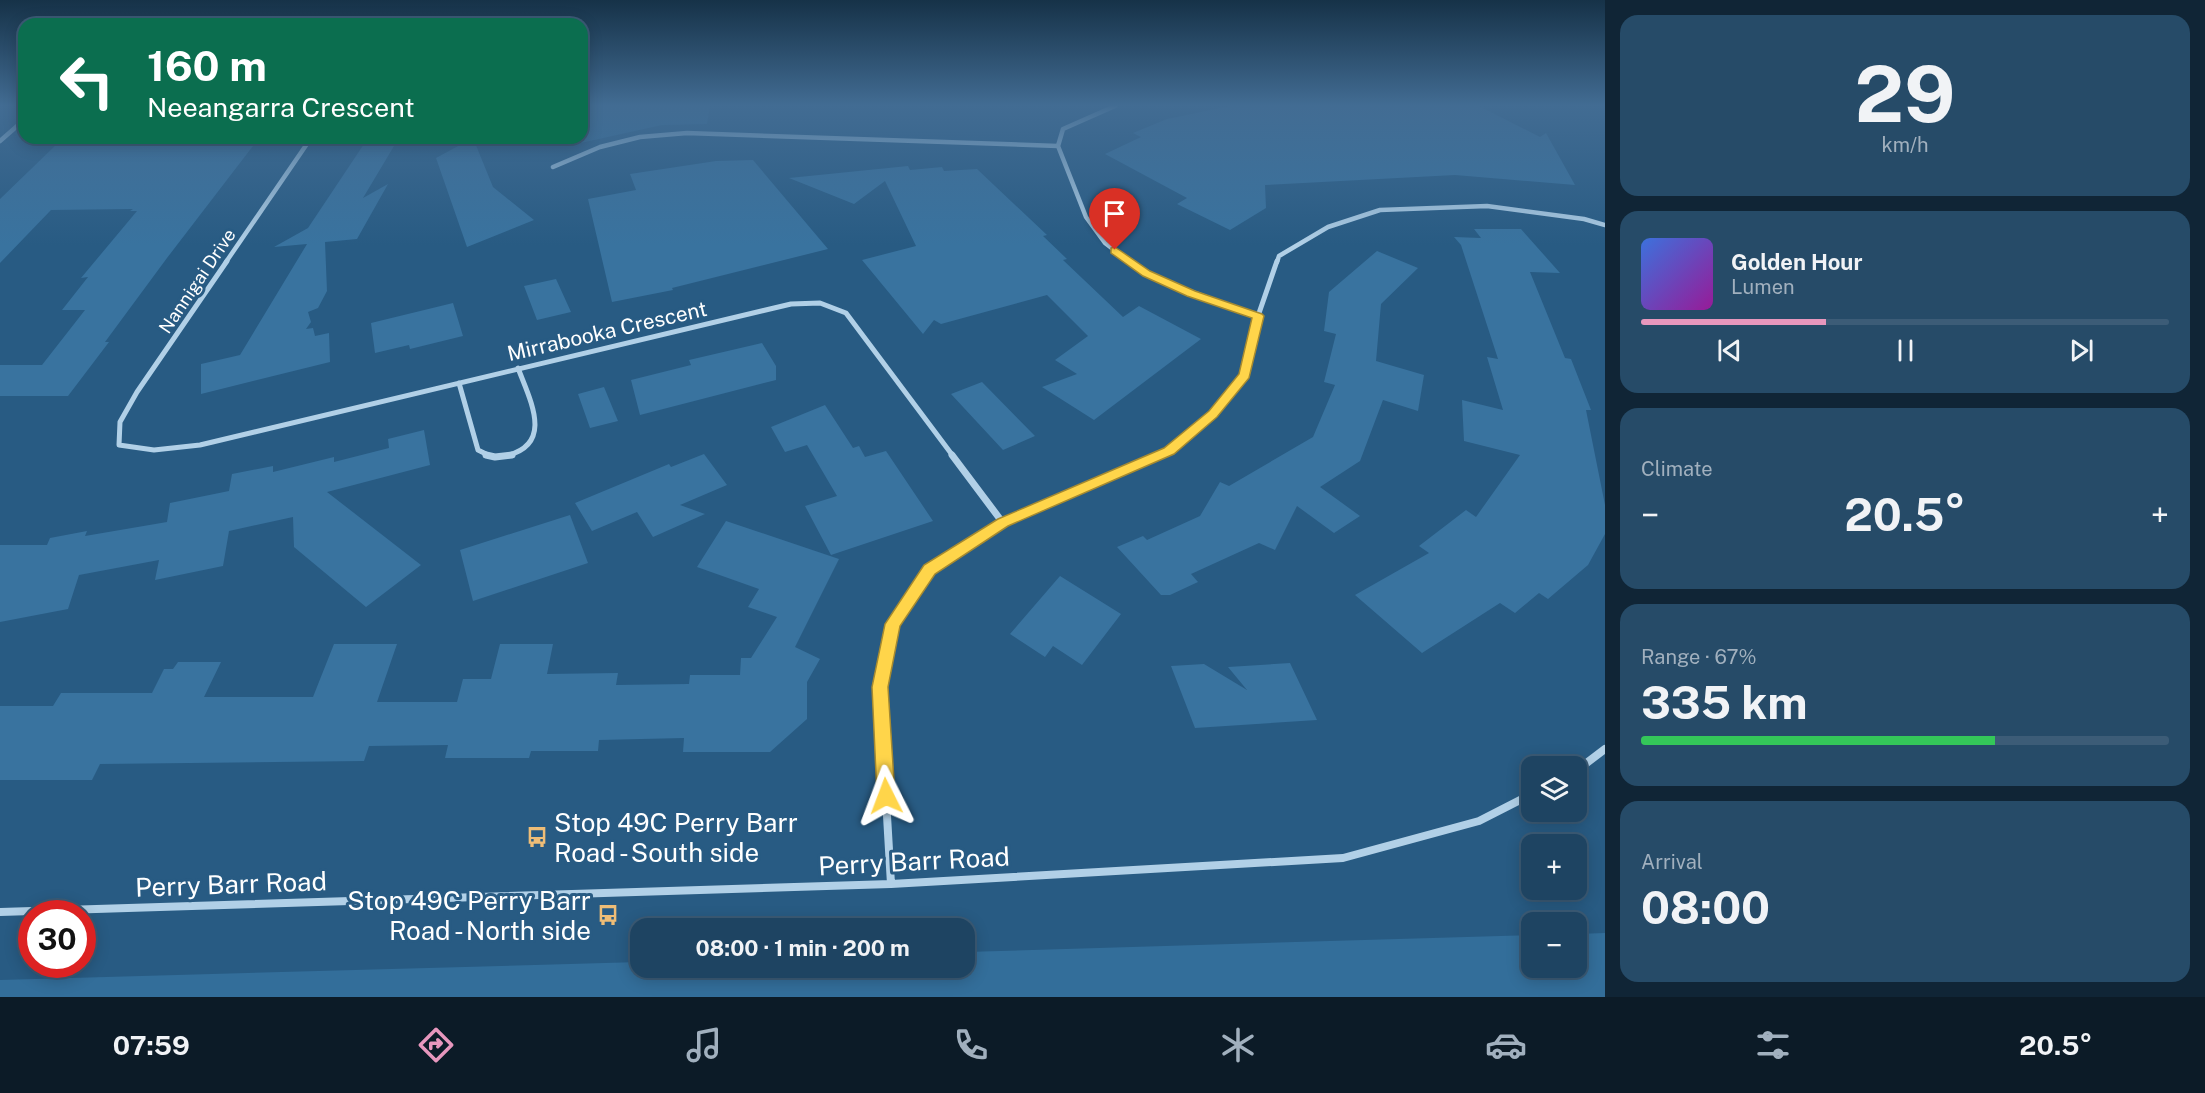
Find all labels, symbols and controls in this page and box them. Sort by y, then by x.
text: 160 m [147,41,267,90]
icon: left [48,42,126,120]
text: 29 [1855,48,1955,140]
text: Neeangarra Crescent [147,91,415,123]
text: km/h [1881,133,1929,157]
pin [1089,188,1140,250]
icon: arrive [1098,197,1131,230]
street label: Nannigai Drive [154,225,240,337]
text: Golden Hour [1731,249,1862,275]
text: Lumen [1731,275,1795,299]
street label: Mirrabooka Crescent [505,296,709,366]
icon: previous [1713,334,1746,367]
icon: pause [1889,334,1922,367]
icon: next [2065,334,2098,367]
text: Climate [1641,457,1713,481]
text: 20.5° [1844,488,1966,541]
text: − [1641,496,1659,534]
text: + [2151,496,2169,534]
text: Range · 67% [1641,645,1757,669]
text: 335 km [1641,676,1808,729]
map controls [1521,756,1587,978]
button: layers [1521,756,1587,822]
position arrow [854,764,918,828]
place label: Stop 49C Perry Barr Road - South side [554,807,798,868]
bus stop icon: Stop 49C Perry Barr Road - South side [525,825,549,849]
button: + [1521,834,1587,900]
street label: Perry Barr Road [817,840,1011,882]
text: Arrival [1641,850,1703,874]
street label: Perry Barr Road [135,865,327,903]
text: 08:00 [1641,881,1770,934]
place label: Stop 49C Perry Barr Road - North side [347,885,591,946]
speed limit sign: 30 [18,900,96,978]
bus stop icon: Stop 49C Perry Barr Road - North side [596,903,620,927]
button: − [1521,912,1587,978]
text: 08:00 · 1 min · 200 m [695,935,910,961]
icon: directions [415,1024,457,1066]
icon: music [683,1024,725,1066]
icon: phone [950,1024,992,1066]
icon: climate [1217,1024,1259,1066]
icon: car [1485,1024,1527,1066]
icon: filters [1752,1024,1794,1066]
text: 07:59 [113,1029,190,1061]
text: 20.5° [2019,1029,2092,1061]

